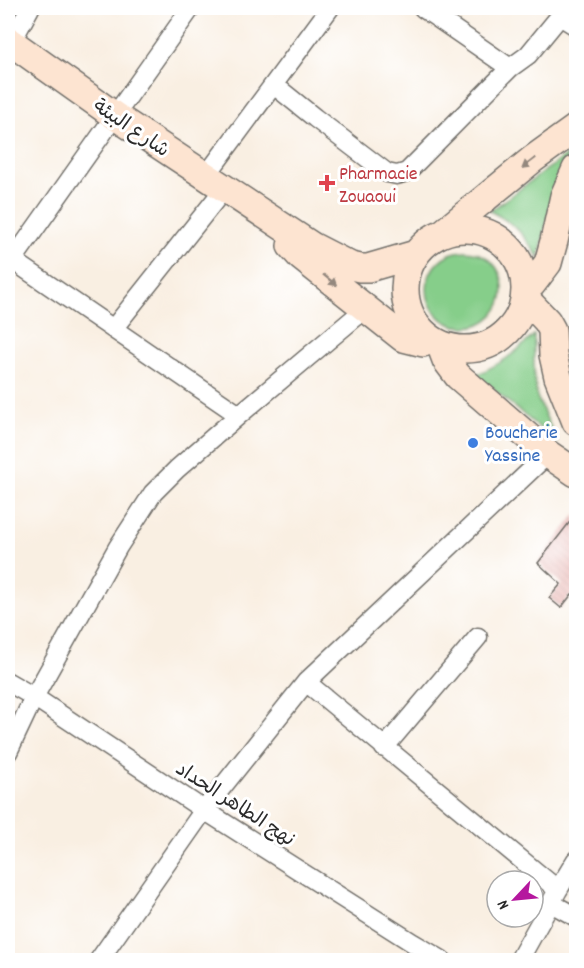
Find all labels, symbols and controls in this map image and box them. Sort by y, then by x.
street label: شارع البيئة [86,94,174,165]
one-way arrow [521,156,537,169]
place label: Pharmacie Zouaoui [339,161,418,212]
marker: Pharmacie Zouaoui [320,176,334,190]
one-way arrow [322,274,338,287]
place label: Boucherie Yassine [485,420,558,471]
marker: Boucherie Yassine [466,436,480,450]
street label: نهج الطاهر الحداد [169,756,300,855]
north arrow [485,869,545,929]
text: N [492,896,516,913]

